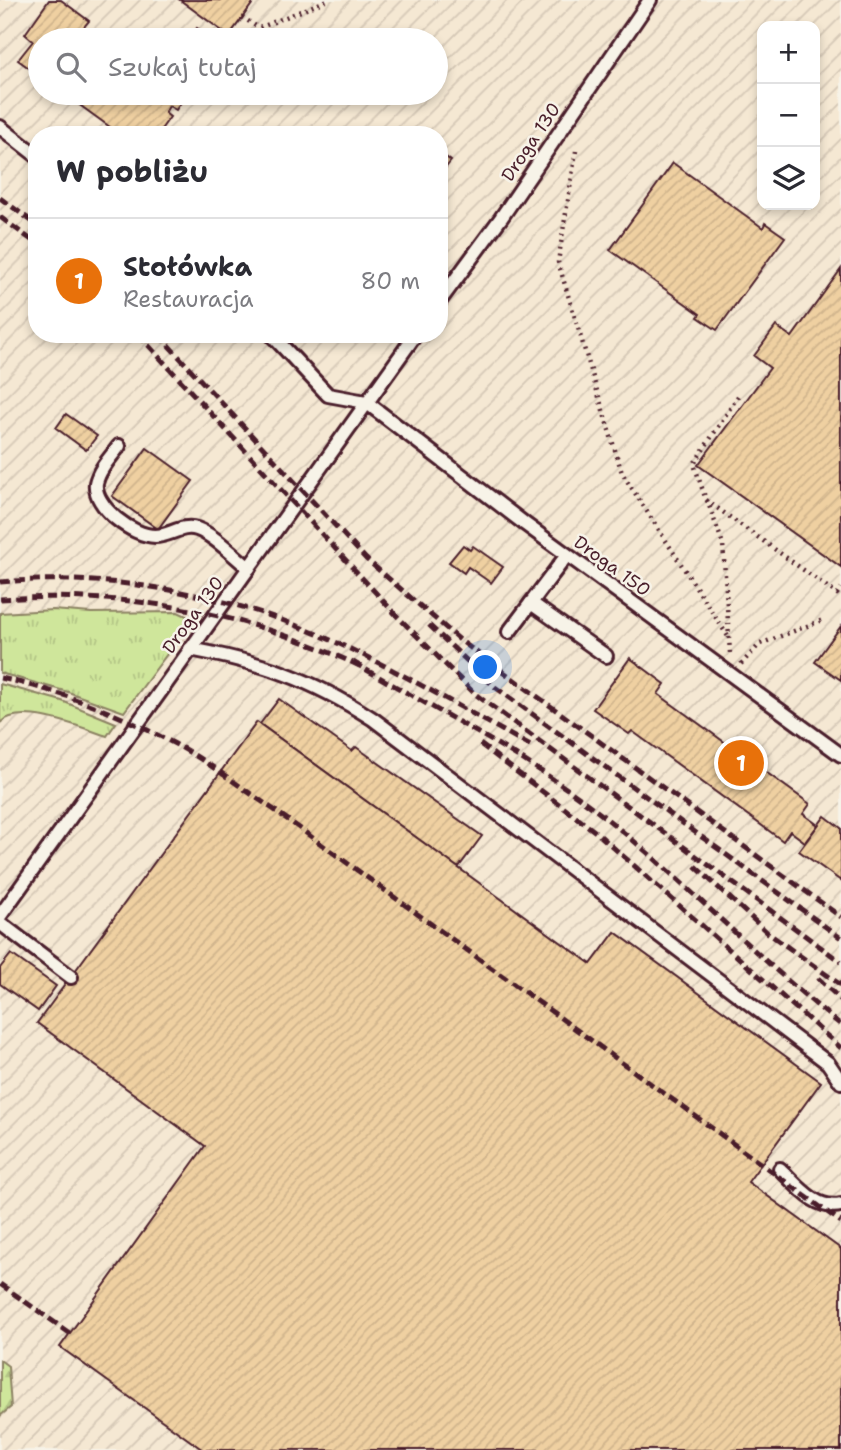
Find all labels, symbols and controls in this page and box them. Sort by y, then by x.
map controls [757,21,820,210]
button: + [757,21,820,84]
search box [28,28,448,105]
icon: search [52,48,90,86]
text: Szukaj tutaj [108,49,257,84]
button: − [757,84,820,147]
street label: Droga 130 [496,98,566,186]
button: layers [757,147,820,210]
text: W pobliżu [56,151,208,192]
text: Stołówka [123,249,252,284]
text: 1 [74,266,84,296]
text: 80 m [361,266,420,296]
text: Restauracja [123,284,254,314]
street label: Droga 150 [569,530,655,602]
street label: Droga 130 [157,572,229,658]
your location [468,650,502,684]
pin: 1 [718,737,764,789]

